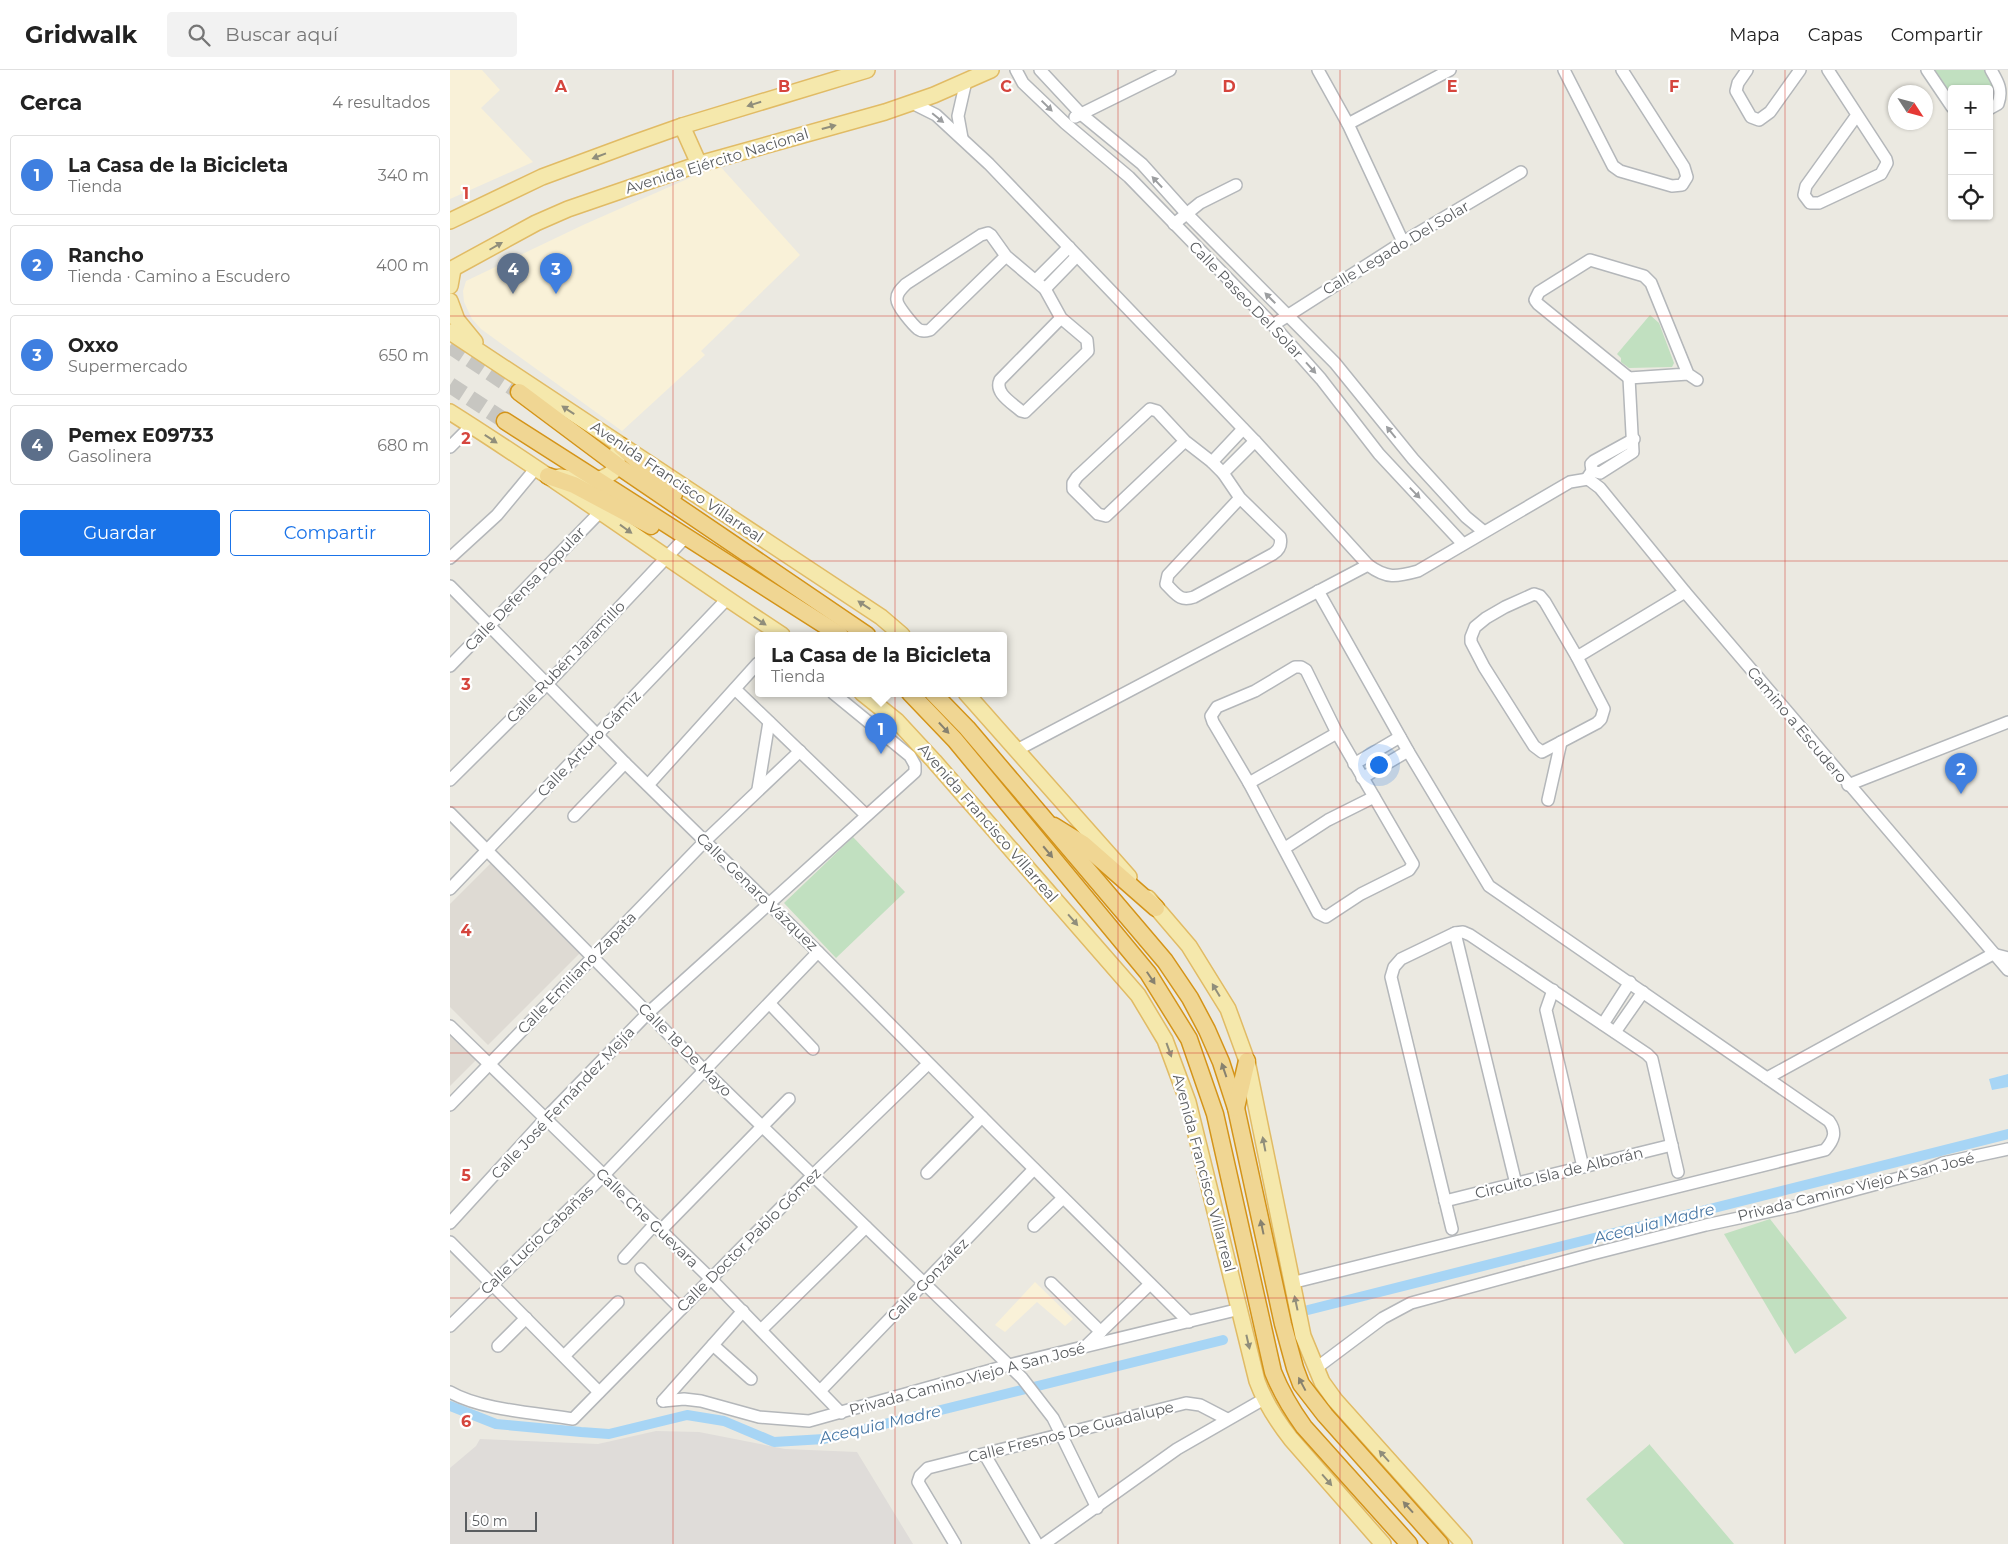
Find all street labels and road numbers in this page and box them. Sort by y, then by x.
street label: Avenida Ejército Nacional [623,124,811,197]
street label: Calle Legado Del Solar [1319,196,1473,299]
street label: Calle Paseo Del Solar [1185,237,1308,363]
street label: Avenida Francisco Villarreal [587,417,767,547]
street label: Calle Defensa Popular [460,523,589,655]
street label: Calle Rubén Jaramillo [502,597,629,727]
street label: Camino a Escudero [1743,663,1852,787]
street label: Calle Arturo Gámiz [533,686,645,801]
street label: Avenida Francisco Villarreal [914,739,1063,906]
street label: Calle Genaro Vázquez [692,828,823,955]
street label: Calle Emiliano Zapata [513,907,640,1038]
street label: Calle 18 De Mayo [634,999,736,1101]
street label: Calle José Fernández Mejía [487,1022,638,1183]
street label: Avenida Francisco Villarreal [1169,1072,1240,1274]
street label: Circuito Isla de Alborán [1473,1142,1645,1203]
street label: Privada Camino Viejo A San José [1735,1148,1976,1225]
street label: Calle Doctor Pablo Gómez [672,1163,825,1316]
street label: Calle Che Guevara [592,1164,703,1272]
street label: Calle Lucio Cabañas [476,1181,597,1298]
street label: Calle González [883,1234,972,1325]
street label: Privada Camino Viejo A San José [847,1338,1087,1419]
street label: Calle Fresnos De Guadalupe [966,1397,1176,1466]

